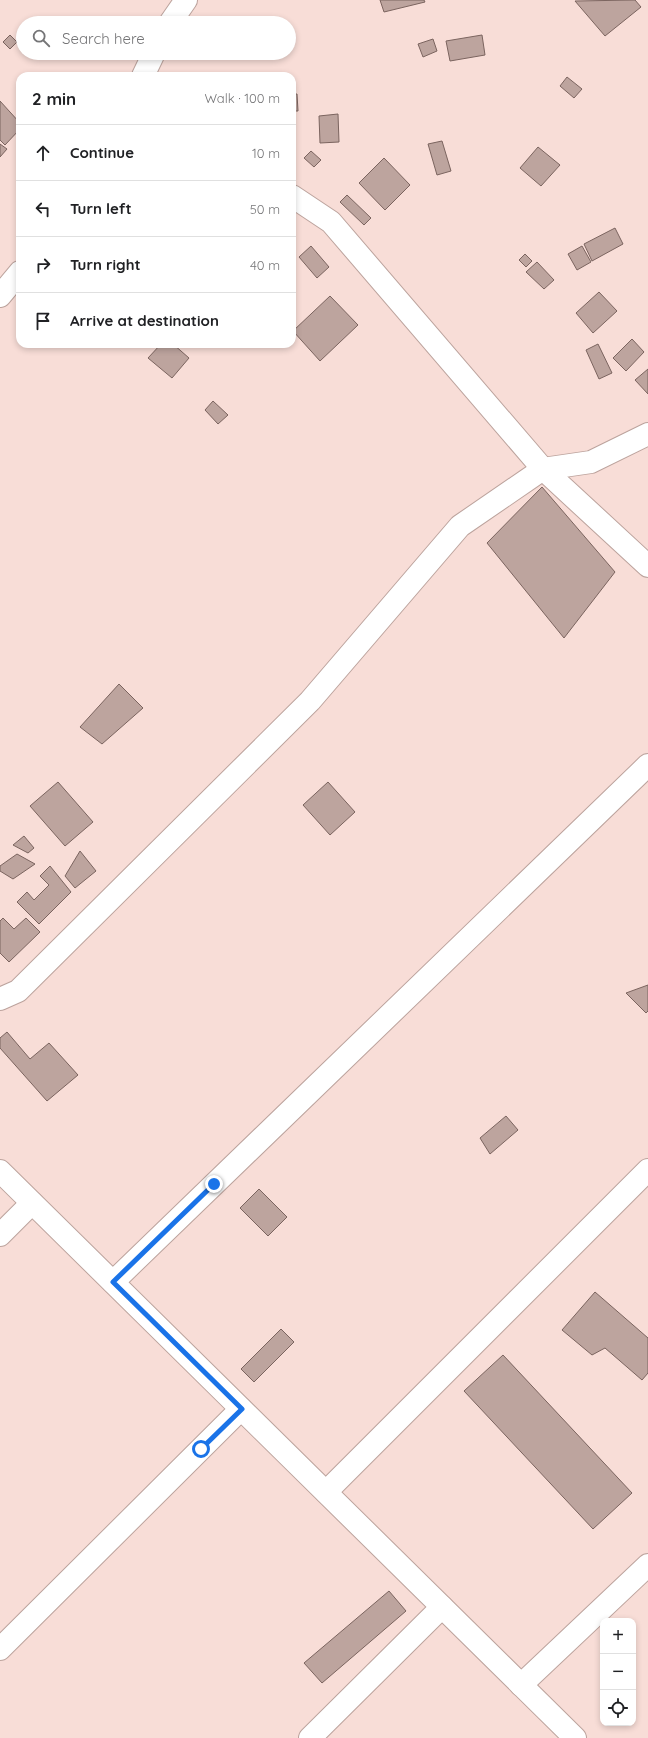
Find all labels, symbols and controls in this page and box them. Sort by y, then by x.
search box [16,16,296,60]
icon: search [30,27,52,49]
text: Search here [62,29,145,48]
text: 2 min [32,88,76,109]
text: Walk · 100 m [204,90,280,106]
icon: ahead [32,142,54,164]
text: Continue [70,143,134,162]
text: 10 m [252,145,280,161]
icon: left [32,198,54,220]
text: Turn left [70,199,132,218]
text: 50 m [250,201,280,217]
icon: right [32,254,54,276]
text: Turn right [70,255,141,274]
text: 40 m [250,257,280,273]
icon: arrive [32,310,54,332]
text: Arrive at destination [70,311,219,330]
route end [205,1175,223,1193]
route start [192,1440,210,1458]
map controls [600,1618,636,1726]
button: + [600,1618,636,1654]
button: − [600,1654,636,1690]
button: locate [600,1690,636,1726]

